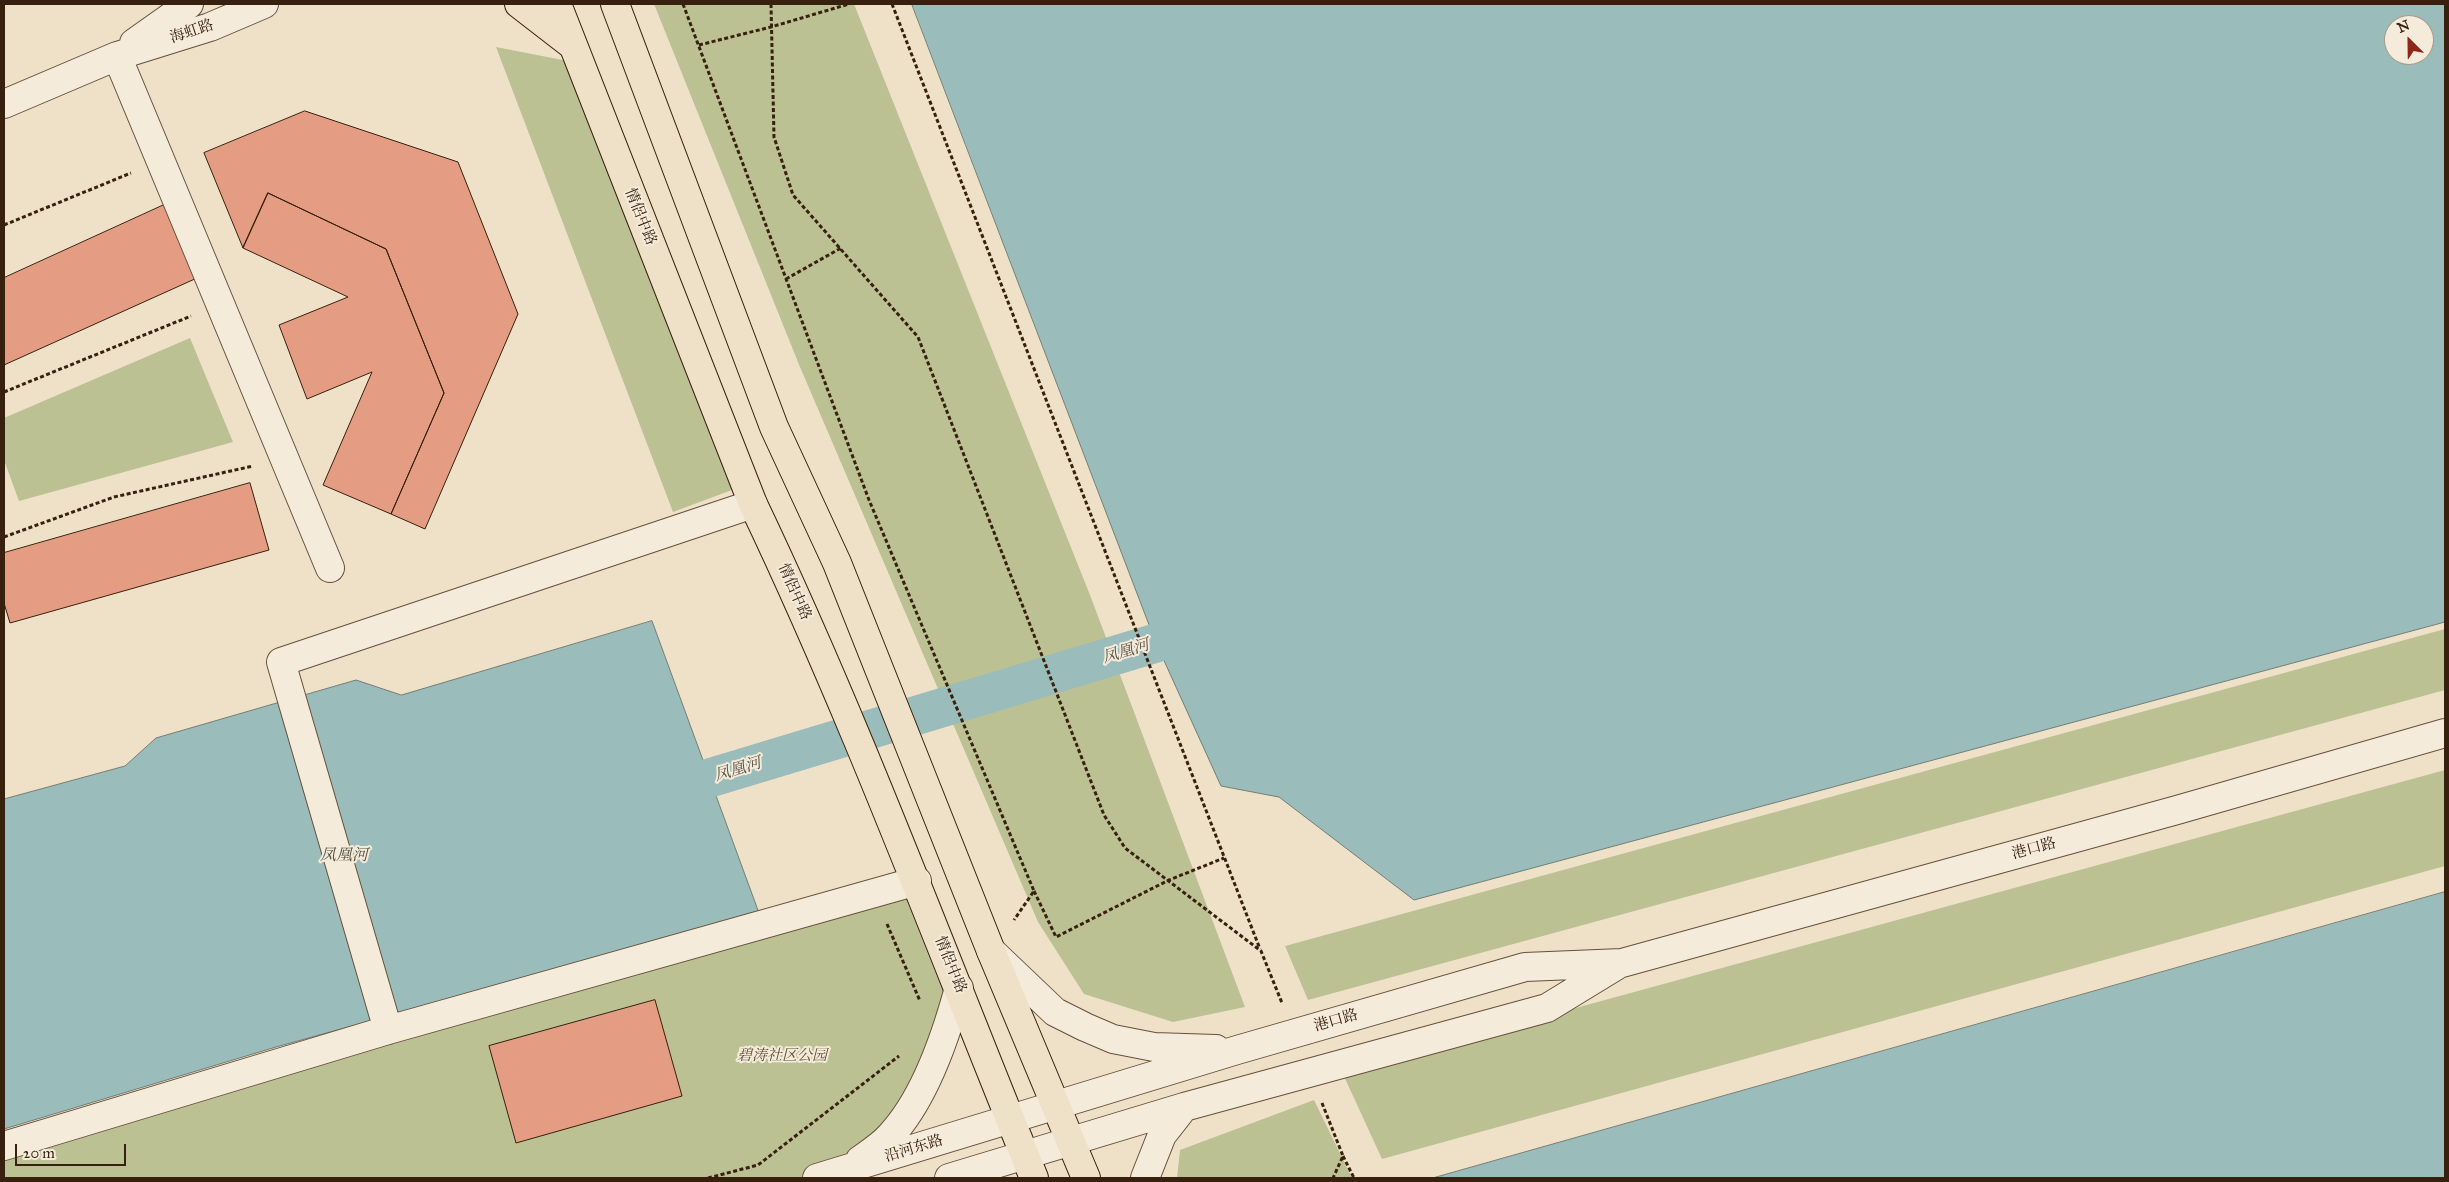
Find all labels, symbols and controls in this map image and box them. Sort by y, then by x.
north arrow [2384,15,2434,65]
street label: 海虹路 [168,16,216,48]
text: N [2395,17,2412,37]
street label: 情侶中路 [620,186,660,248]
street label: 情侶中路 [774,561,814,623]
water label: 凤凰河 [1100,636,1152,668]
water label: 凤凰河 [712,754,764,786]
street label: 港口路 [2010,834,2058,864]
water label: 凤凰河 [320,846,368,866]
street label: 情侶中路 [930,934,970,996]
street label: 港口路 [1312,1006,1360,1036]
park label: 碧涛社区公园 [737,1047,827,1065]
street label: 沿河东路 [883,1132,945,1166]
scale bar [18,1134,129,1166]
text: 20 m [23,1144,55,1162]

